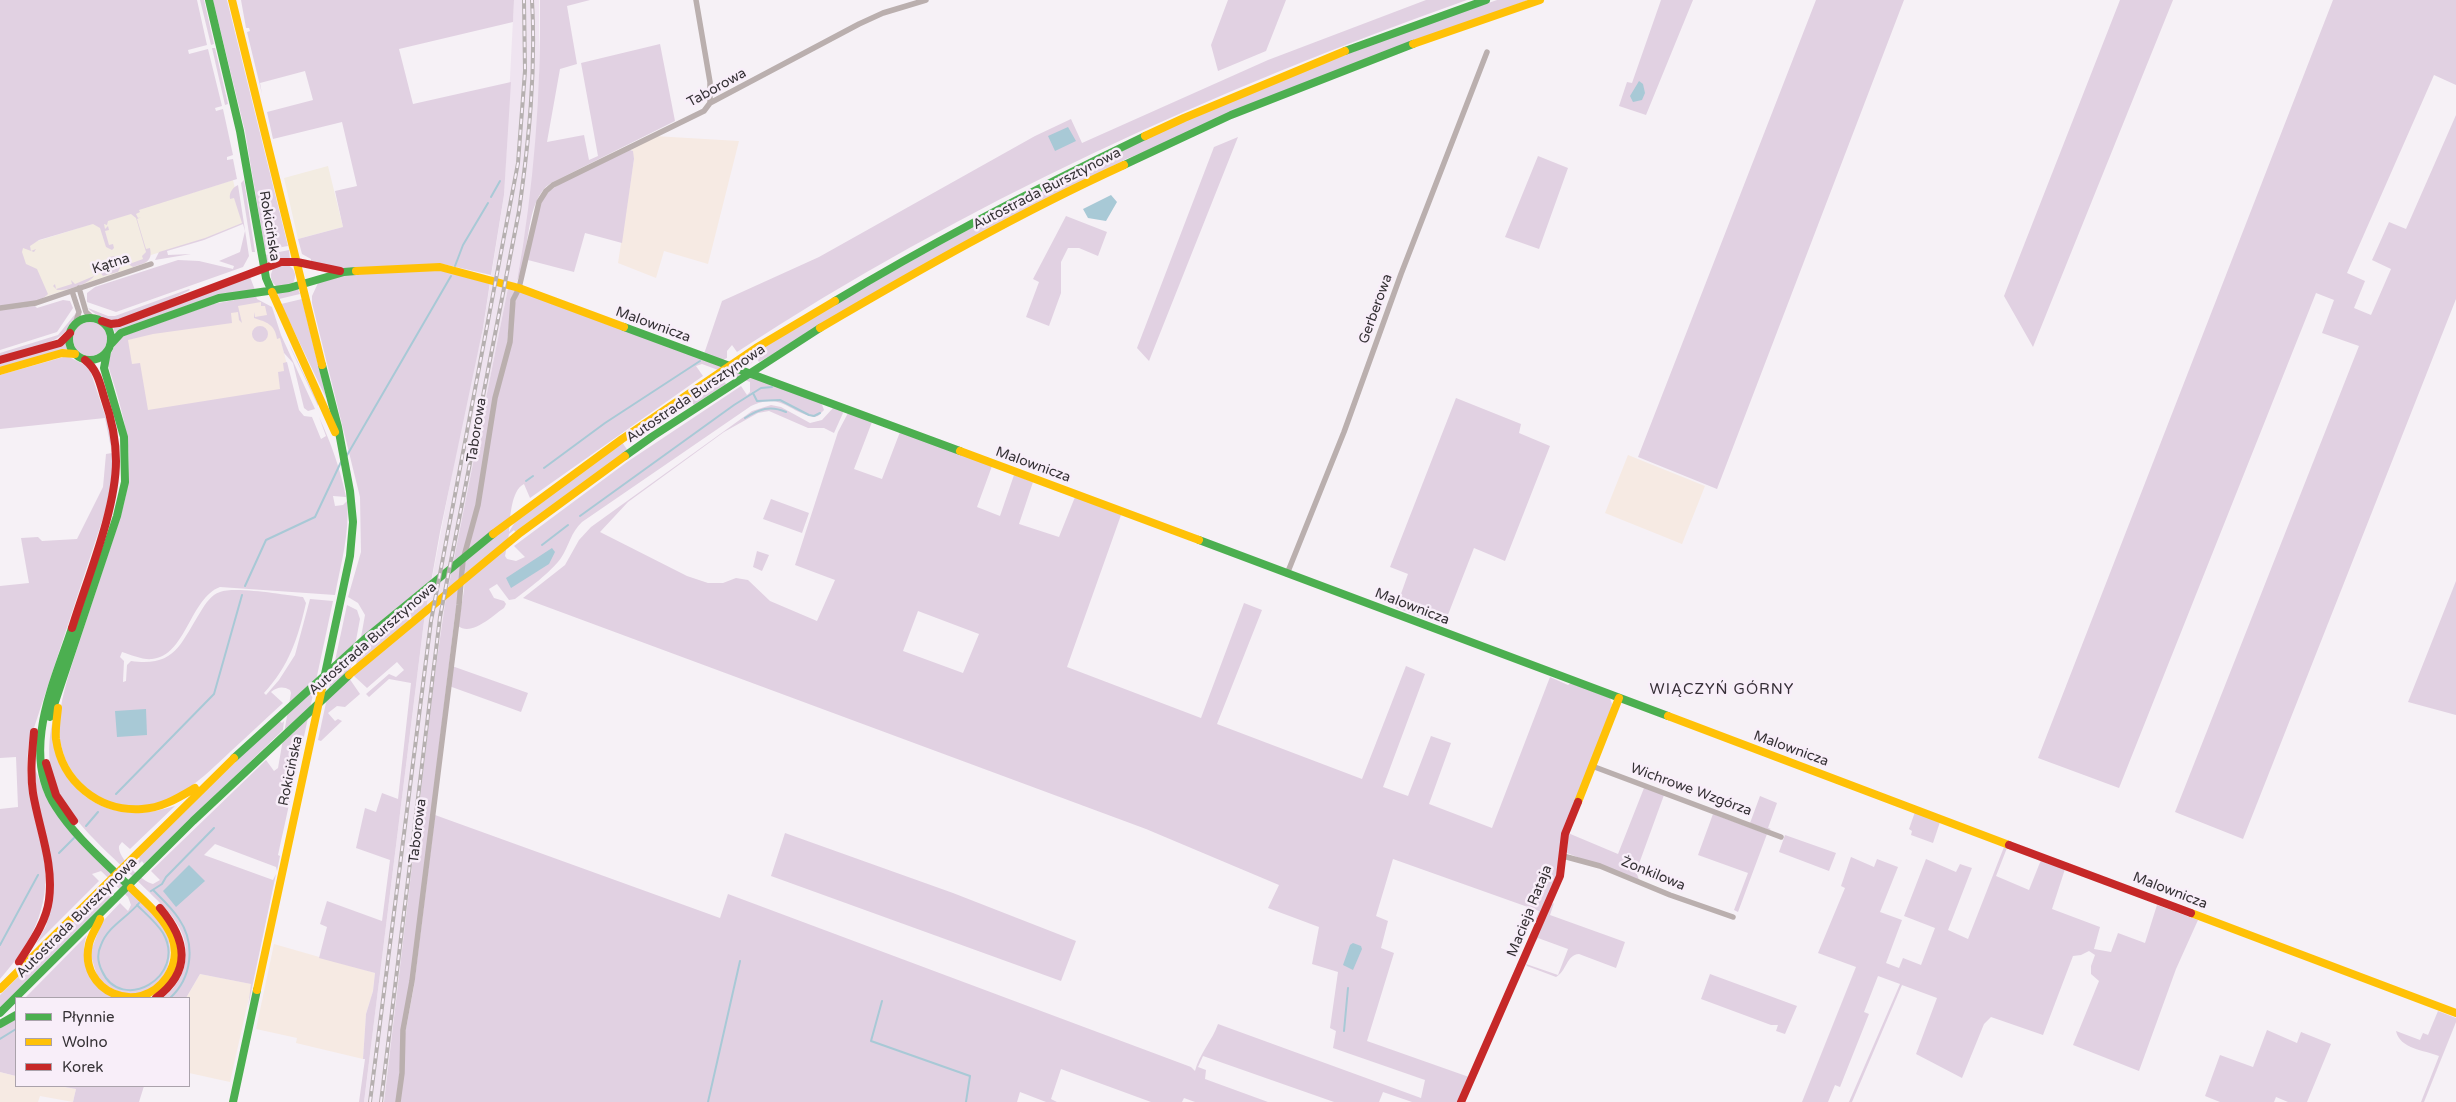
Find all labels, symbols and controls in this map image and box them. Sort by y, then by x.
street label: Taborowa [684,65,750,111]
street label: Autostrada Bursztynowa [970,144,1124,234]
street label: Rokicińska [255,190,283,262]
street label: Kątna [90,250,132,278]
street label: Gerberowa [1356,272,1396,346]
street label: Malownicza [613,304,693,346]
street label: Autostrada Bursztynowa [623,341,769,447]
street label: Taborowa [464,397,490,463]
street label: Malownicza [993,444,1073,486]
street label: Autostrada Bursztynowa [306,579,440,699]
street label: Malownicza [1372,585,1452,629]
district label: WIĄCZYŃ GÓRNY [1648,681,1796,699]
street label: Malownicza [1751,728,1831,770]
street label: Rokicińska [275,734,307,808]
street label: Wichrowe Wzgórza [1628,760,1754,820]
street label: Taborowa [406,798,430,864]
street label: Autostrada Bursztynowa [13,854,141,982]
street label: Żonkilowa [1618,854,1688,894]
street label: Macieja Rataja [1504,863,1556,959]
street label: Malownicza [2130,869,2210,913]
legend [15,997,190,1087]
text: Płynnie [62,1008,115,1026]
text: Wolno [62,1033,108,1051]
text: Korek [62,1058,103,1076]

